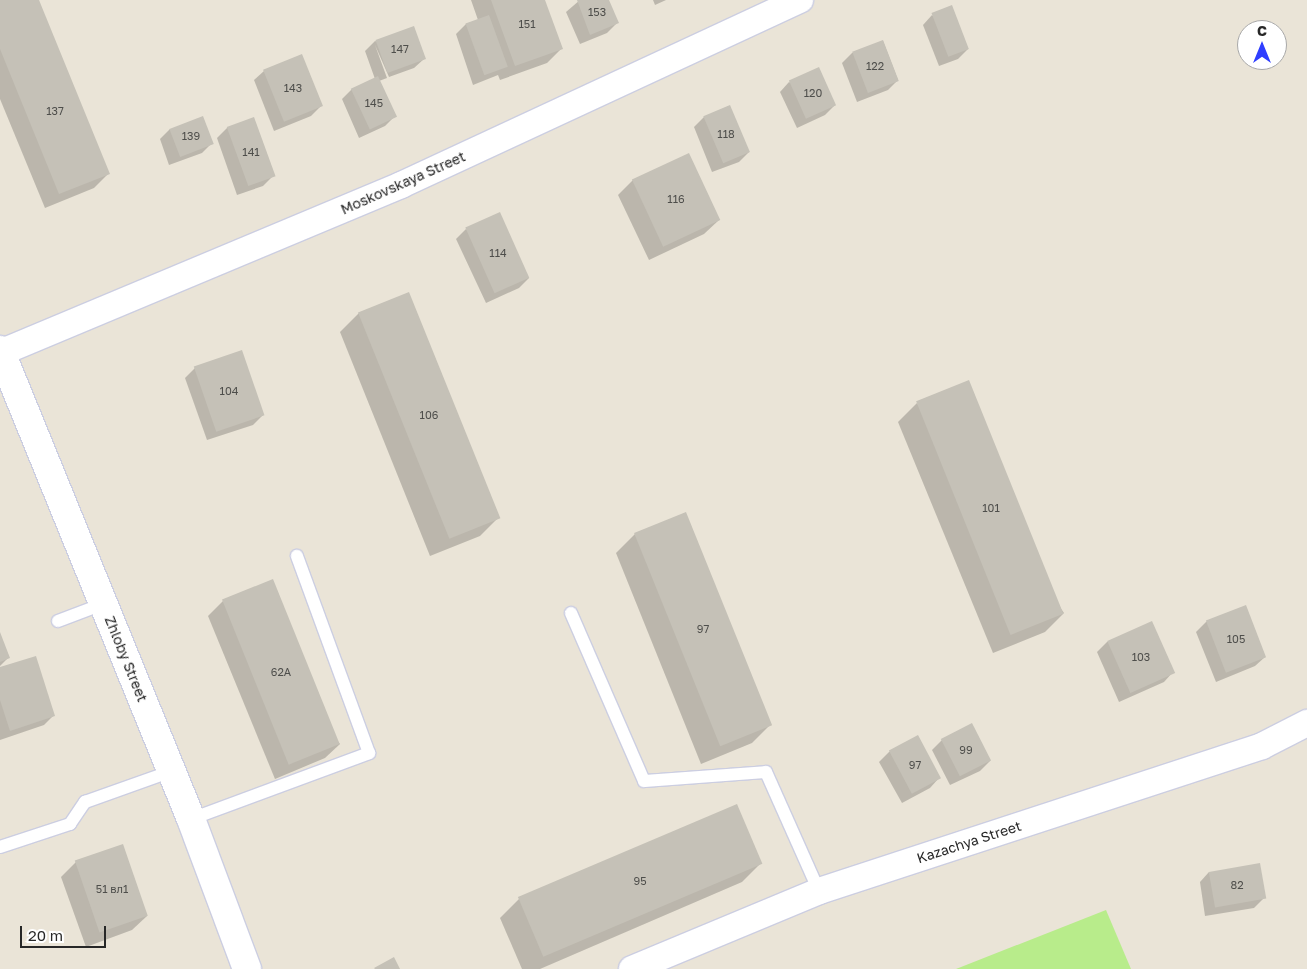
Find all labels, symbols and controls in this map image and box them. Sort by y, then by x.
house number: 153 [588,5,606,19]
house number: 151 [518,17,536,31]
north arrow [1237,20,1287,70]
text: С [1257,22,1267,39]
house number: 147 [391,42,409,56]
house number: 122 [866,59,884,73]
house number: 143 [284,81,302,95]
house number: 120 [804,86,822,100]
house number: 145 [365,96,383,110]
house number: 137 [46,104,64,118]
house number: 118 [717,127,735,141]
house number: 139 [182,129,200,143]
house number: 141 [242,145,260,159]
street label: Moskovskaya Street [338,148,468,218]
house number: 116 [667,192,685,206]
house number: 114 [489,246,507,260]
house number: 104 [220,384,238,398]
house number: 106 [420,408,438,422]
house number: 101 [982,501,1000,515]
street label: Zhloby Street [101,614,151,704]
house number: 97 [697,622,709,636]
house number: 105 [1227,632,1245,646]
house number: 103 [1132,650,1150,664]
house number: 62А [271,665,291,679]
house number: 99 [959,743,973,757]
house number: 97 [909,758,921,772]
street label: Kazachya Street [915,817,1023,867]
house number: 95 [633,874,647,888]
house number: 82 [1230,878,1244,892]
house number: 51 вл1 [96,882,128,896]
scale bar [22,916,109,948]
text: 20 m [28,926,63,944]

